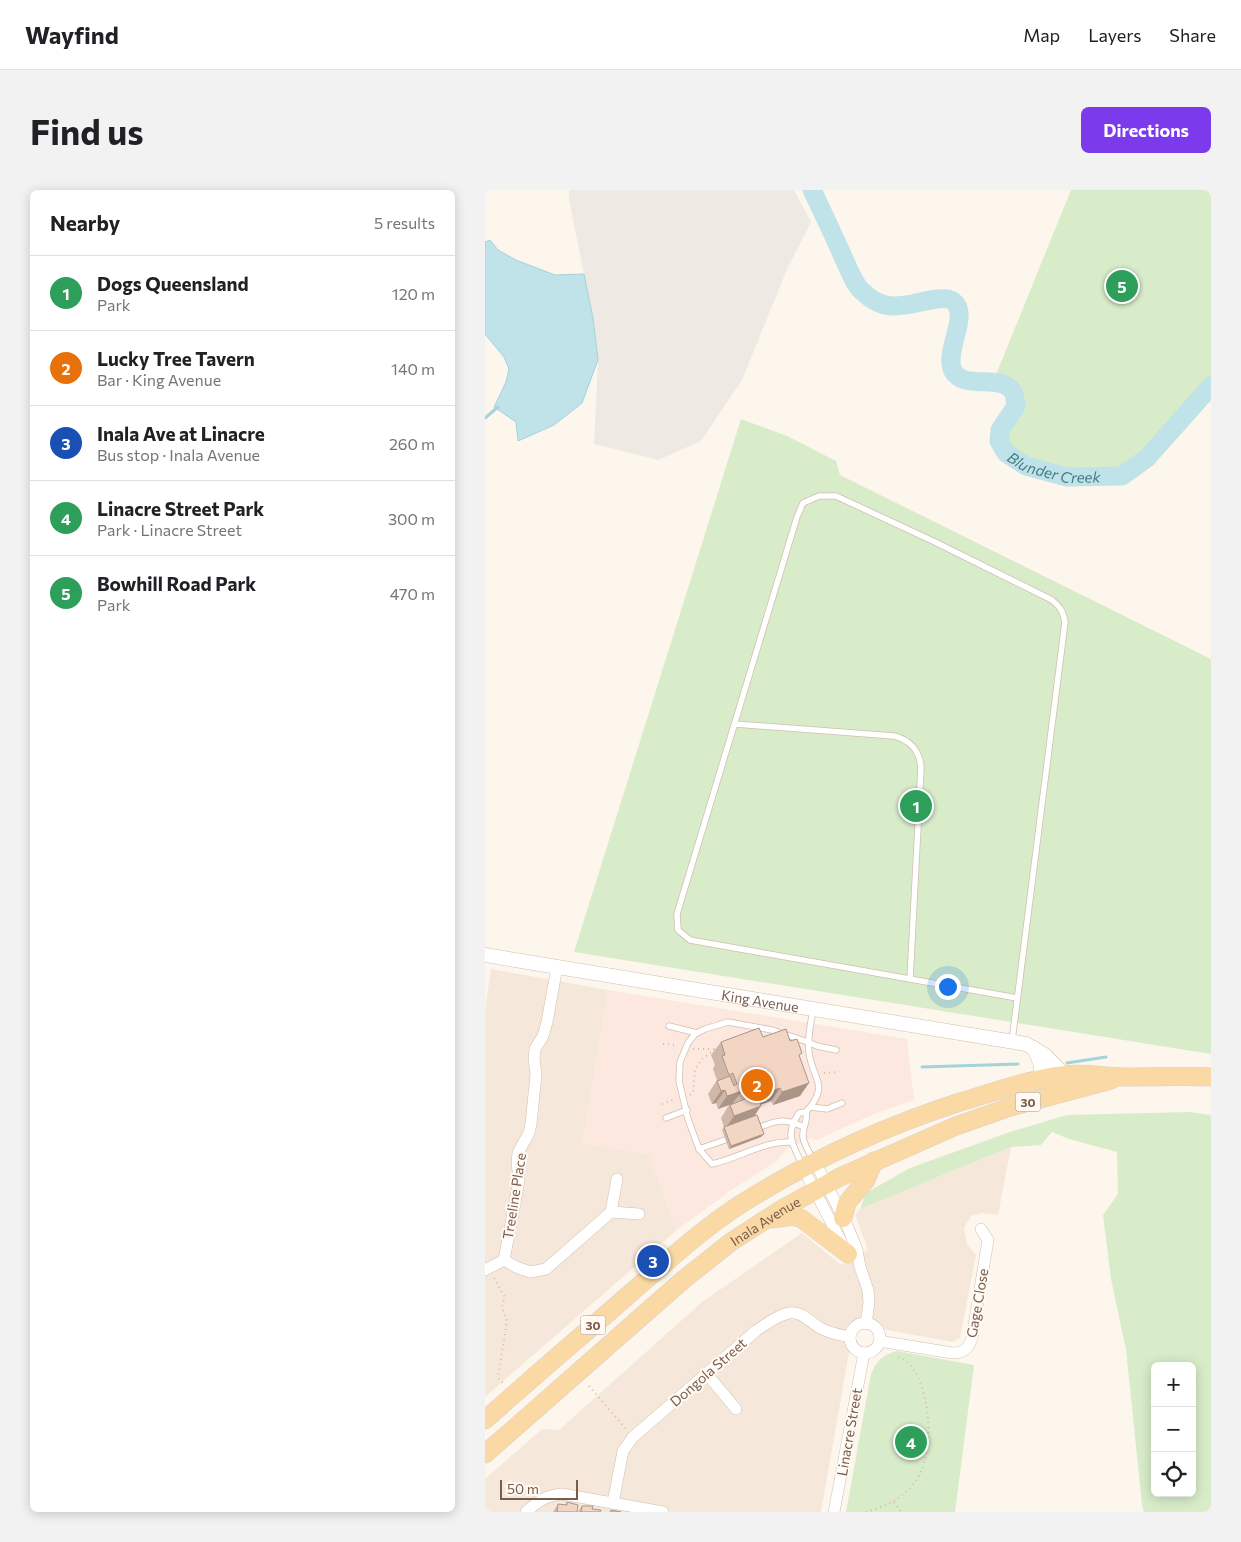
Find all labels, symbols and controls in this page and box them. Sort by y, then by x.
text: Wayfind [25,20,119,49]
text: Map [1023,24,1060,46]
text: Layers [1088,24,1141,46]
text: Share [1169,24,1216,46]
button: Directions [1081,107,1211,153]
text: Find us [30,109,144,152]
text: Nearby [50,210,120,235]
text: 5 results [374,213,435,232]
pin: 5 [1106,267,1138,305]
text: Dogs Queensland [97,272,249,295]
text: 1 [62,284,70,303]
text: 120 m [392,284,435,303]
text: Park [97,295,130,314]
text: Lucky Tree Tavern [97,347,255,370]
text: 2 [61,359,71,378]
text: 140 m [391,359,435,378]
text: Bar · King Avenue [97,370,221,389]
text: Inala Ave at Linacre [97,422,265,445]
text: 3 [61,434,71,453]
text: 260 m [389,434,435,453]
text: Bus stop · Inala Avenue [97,445,260,464]
water label: Blunder Creek [1004,448,1102,487]
text: Linacre Street Park [97,497,264,520]
text: 4 [61,509,71,528]
text: 300 m [388,509,435,528]
text: Park · Linacre Street [97,520,242,539]
text: Bowhill Road Park [97,572,256,595]
text: 5 [61,584,71,603]
text: 470 m [390,584,435,603]
text: Park [97,595,130,614]
pin: 1 [900,787,932,825]
your location [935,974,961,1000]
street label: King Avenue [720,986,800,1015]
pin: 2 [741,1066,773,1104]
road number: 30 [1015,1092,1041,1112]
street label: Treeline Place [499,1152,529,1240]
street label: Inala Avenue [727,1192,803,1249]
pin: 3 [637,1242,669,1280]
street label: Gage Close [963,1267,991,1339]
road number: 30 [581,1316,605,1334]
street label: Dongola Street [666,1334,750,1410]
map controls [1151,1362,1196,1497]
button: + [1151,1362,1196,1407]
street label: Linacre Street [833,1387,865,1477]
button: − [1151,1407,1196,1452]
pin: 4 [895,1423,927,1461]
button: locate [1151,1452,1196,1497]
scale bar [500,1477,577,1500]
text: 50 m [507,1480,539,1497]

